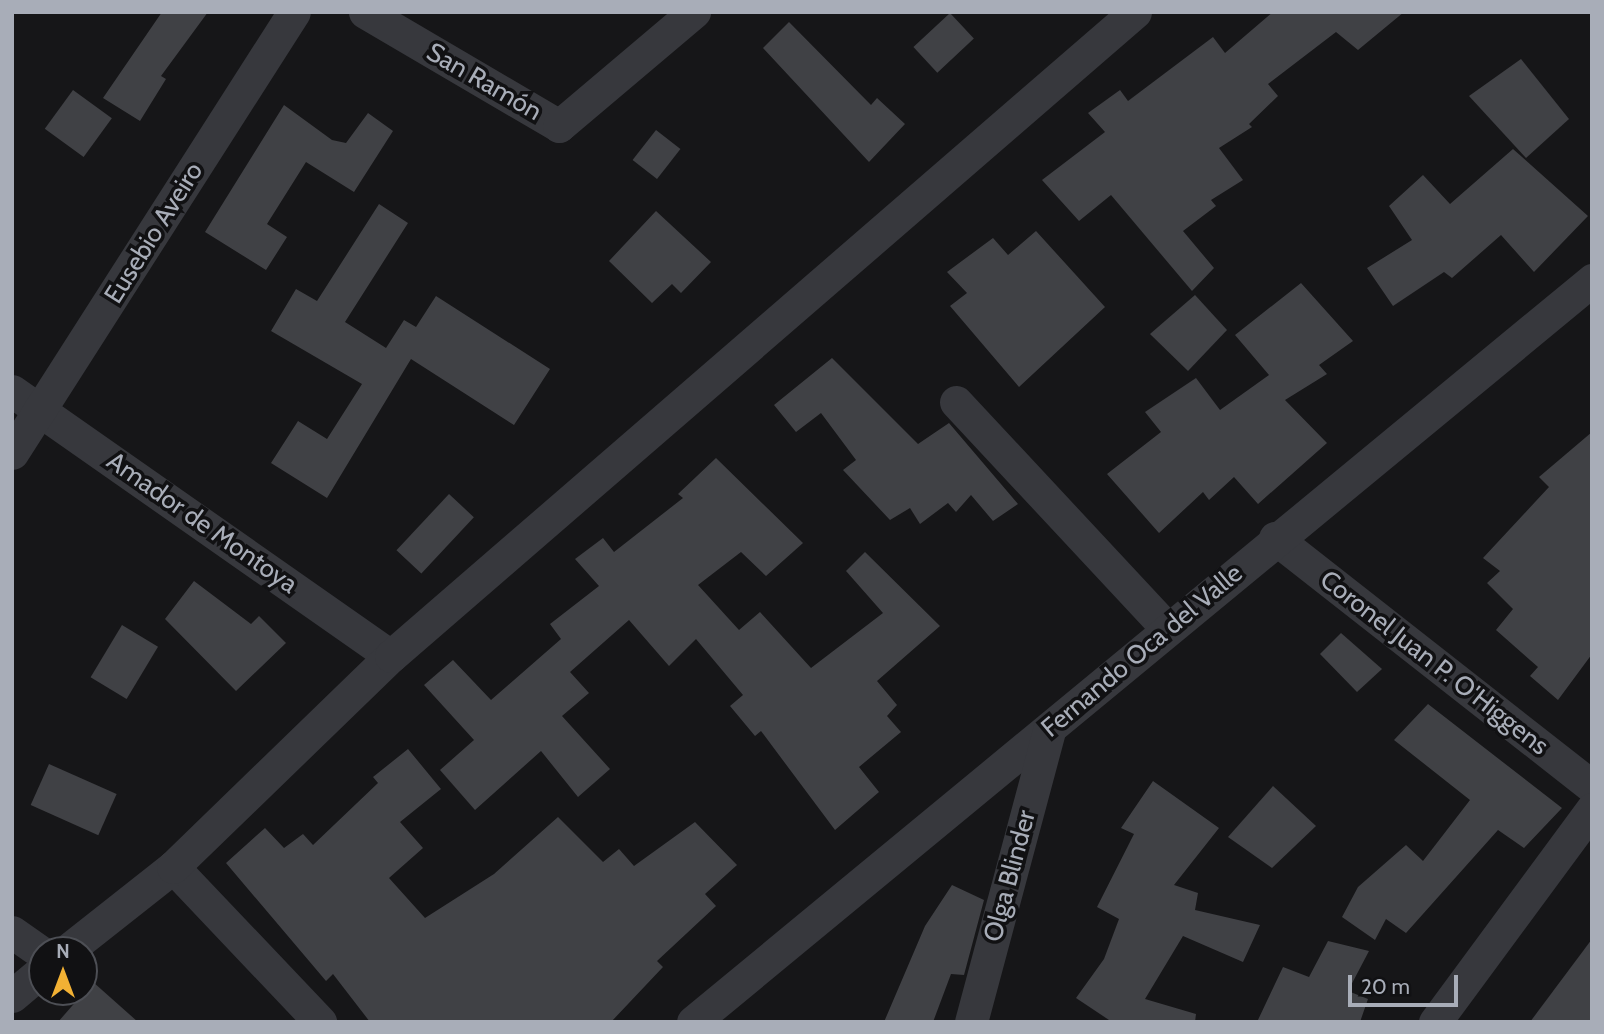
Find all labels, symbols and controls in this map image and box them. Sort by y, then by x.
street label: San Ramón [421,37,547,127]
street label: Eusebio Aveiro [98,157,210,309]
street label: Amador de Montoya [101,446,303,600]
street label: Fernando Oca del Valle [1035,558,1249,744]
street label: Coronel Juan P. O'Higgens [1314,564,1554,762]
street label: Olga Blinder [977,807,1043,945]
north arrow [28,936,98,1006]
text: N [56,940,70,963]
scale bar [1352,960,1462,1004]
text: 20 m [1361,974,1410,999]

